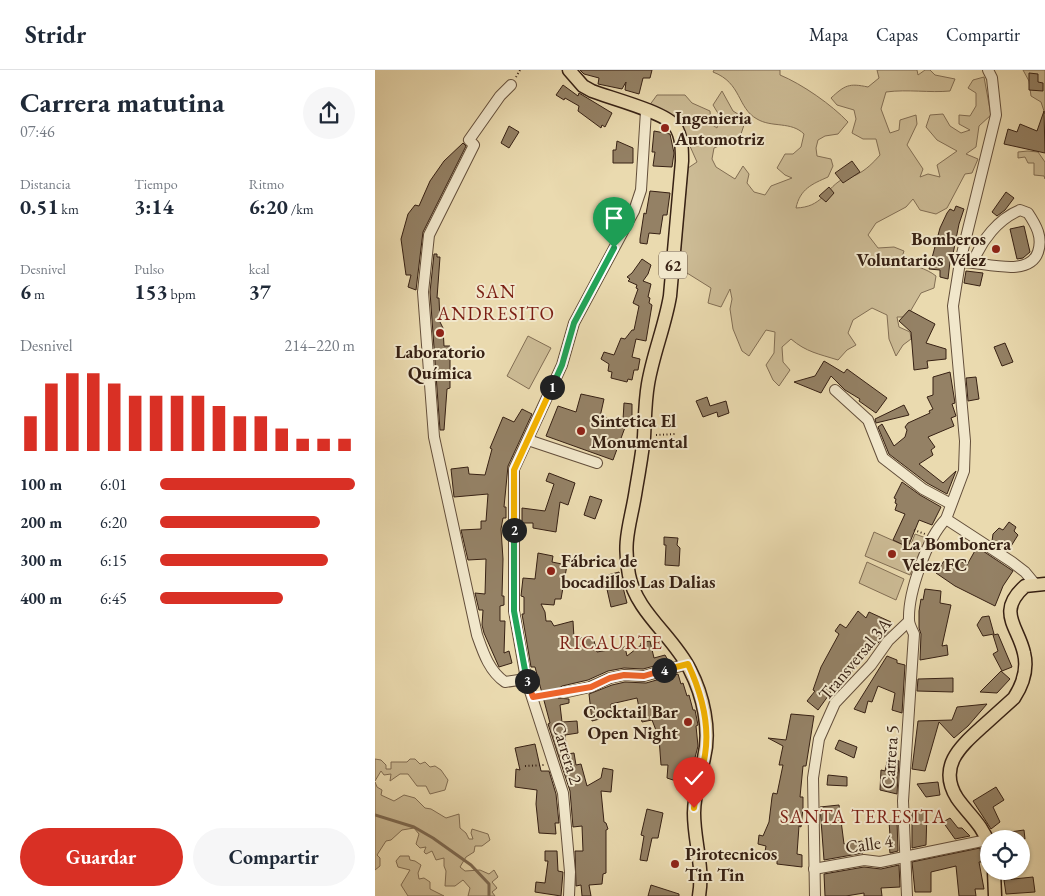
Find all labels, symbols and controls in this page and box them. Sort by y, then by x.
text: Stridr [25,19,86,50]
text: Mapa [809,23,848,46]
text: Capas [876,23,918,46]
text: Compartir [946,23,1020,46]
text: Carrera matutina [20,84,224,120]
button: share [303,87,355,139]
place label: Ingenieria Automotriz [674,106,764,150]
text: 07:46 [20,121,55,142]
marker: Ingenieria Automotriz [659,122,671,134]
text: Distancia [20,175,71,193]
text: Tiempo [134,175,178,193]
text: Ritmo [249,175,284,193]
text: 0.51 [20,193,59,220]
text: 3:14 [134,193,174,220]
text: 6:20 [249,193,288,220]
pin [593,197,635,248]
text: km [59,200,79,218]
text: /km [288,200,314,218]
icon: arrive [600,204,628,232]
place label: Bomberos Voluntarios Vélez [856,227,986,271]
marker: Bomberos Voluntarios Vélez [990,243,1002,255]
road number: 62 [659,252,687,278]
text: Desnivel [20,260,66,278]
text: Pulso [134,260,164,278]
text: kcal [249,260,270,278]
text: 6 [20,278,31,305]
text: 153 [134,278,168,305]
text: 37 [249,278,271,305]
district label: SAN ANDRESITO [436,279,555,326]
text: m [31,285,45,303]
text: bpm [168,285,196,303]
marker: Laboratorio Química [434,327,446,339]
text: Desnivel [20,335,73,356]
text: 214–220 m [284,335,355,356]
place label: Laboratorio Química [395,340,485,384]
pin: 1 [539,374,565,400]
text: 1 [549,378,556,396]
place label: Sintetica El Monumental [591,409,688,453]
marker: Sintetica El Monumental [575,425,587,437]
text: 100 m [20,474,62,495]
text: 6:01 [100,474,127,495]
text: 200 m [20,512,62,533]
text: 6:20 [100,512,127,533]
pin: 2 [501,518,527,542]
text: 2 [511,521,518,539]
place label: La Bombonera Velez FC [902,532,1011,576]
marker: La Bombonera Velez FC [886,548,898,560]
place label: Fábrica de bocadillos Las Dalias [561,549,716,593]
text: 300 m [20,550,62,571]
text: 6:15 [100,550,127,571]
marker: Fábrica de bocadillos Las Dalias [545,565,557,577]
text: 400 m [20,588,62,609]
text: 6:45 [100,588,127,609]
street label: Transversal 3A [813,612,896,705]
district label: RICAURTE [559,630,663,655]
pin: 4 [651,658,677,682]
text: 4 [661,661,668,679]
pin: 3 [515,668,539,694]
text: 3 [524,672,531,690]
place label: Cocktail Bar Open Night [583,700,679,744]
marker: Cocktail Bar Open Night [682,716,694,728]
street label: Carrera 2 [547,719,588,787]
street label: Carrera 5 [876,724,903,790]
pin [673,757,715,808]
icon: check [680,764,708,792]
district label: SANTA TERESITA [780,804,946,829]
button: Guardar [20,828,183,886]
button: Compartir [193,828,355,886]
street label: Calle 4 [844,829,895,858]
map controls [980,830,1030,880]
button: locate [980,830,1030,880]
place label: Pirotecnicos Tin Tin [685,842,777,886]
marker: Pirotecnicos Tin Tin [669,858,681,870]

